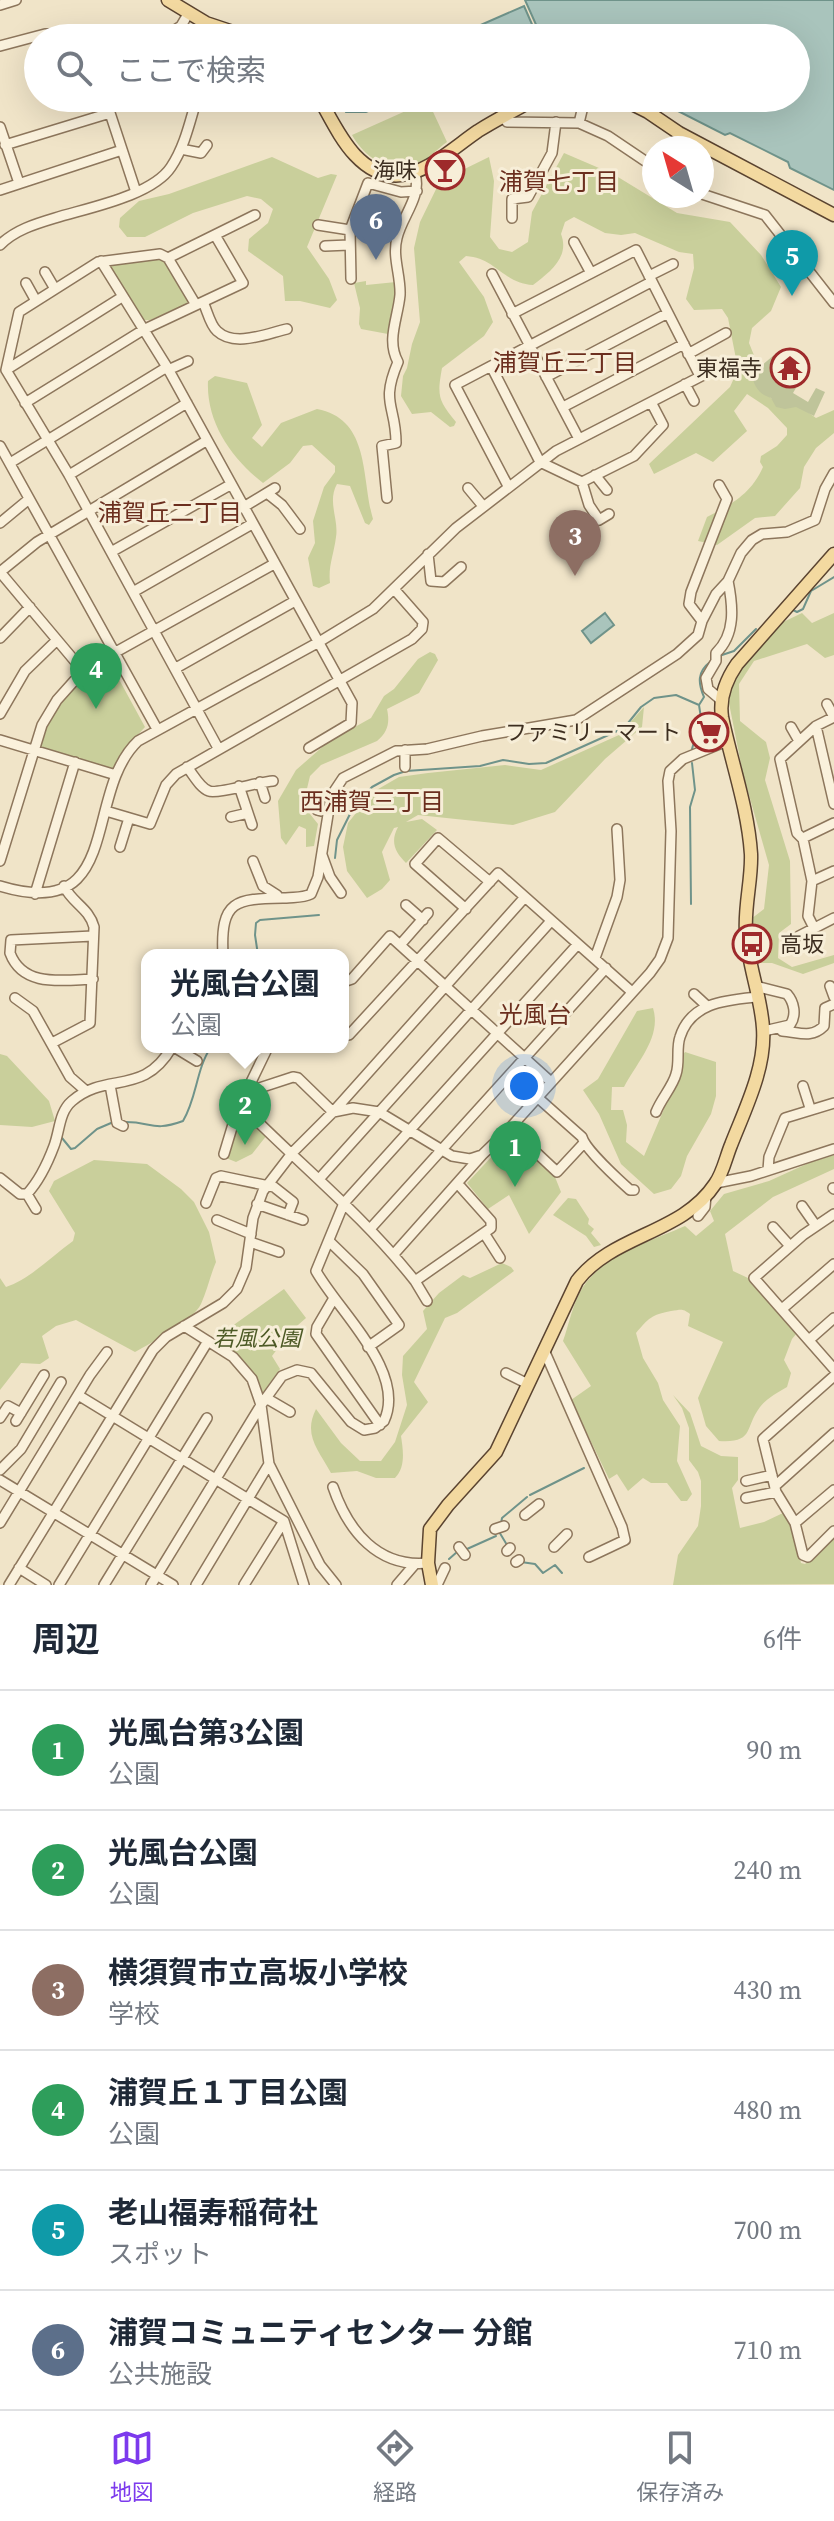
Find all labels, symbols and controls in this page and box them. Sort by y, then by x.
search box [24,24,810,112]
icon: search [52,46,96,90]
text: ここで検索 [116,50,266,91]
north arrow [642,136,714,208]
bar icon: 海味 [424,149,466,191]
place label: 海味 [373,155,417,185]
district label: 浦賀七丁目 [499,165,619,198]
pin: 6 [350,194,402,260]
pin: 5 [766,230,818,296]
district label: 浦賀丘三丁目 [493,346,637,379]
temple icon: 東福寺 [769,347,811,389]
place label: 東福寺 [696,353,762,383]
district label: 浦賀丘二丁目 [98,496,242,529]
pin: 3 [549,510,601,576]
pin: 4 [70,643,122,709]
supermarket icon: ファミリーマート [688,711,730,753]
place label: ファミリーマート [505,717,681,747]
district label: 西浦賀三丁目 [300,785,444,818]
bus stop icon: 高坂 [731,923,773,965]
place label: 高坂 [780,929,824,959]
popup [141,949,349,1053]
text: 光風台公園 [170,963,320,1004]
district label: 光風台 [499,998,571,1031]
text: 公園 [170,1007,222,1043]
your location [504,1066,544,1106]
pin: 2 [219,1079,271,1145]
pin: 1 [489,1121,541,1187]
park label: 若風公園 [213,1323,304,1353]
text: 周辺 [32,1616,100,1662]
text: 6件 [763,1621,802,1657]
text: 光風台第3公園 [108,1712,304,1753]
text: 1 [51,1732,65,1768]
text: 90 m [747,1732,802,1768]
text: 公園 [108,1756,160,1792]
text: 光風台公園 [108,1832,258,1873]
text: 2 [51,1852,65,1888]
text: 240 m [734,1852,802,1888]
text: 公園 [108,1876,160,1912]
text: 横須賀市立高坂小学校 [108,1952,408,1993]
text: 3 [51,1972,65,2008]
text: 430 m [734,1972,802,2008]
text: 学校 [108,1996,160,2032]
text: 浦賀丘１丁目公園 [108,2072,348,2113]
text: 4 [51,2092,65,2128]
text: 480 m [734,2092,802,2128]
text: 公園 [108,2116,160,2152]
text: 老山福寿稲荷社 [108,2192,318,2233]
text: 5 [51,2212,65,2248]
text: 700 m [734,2212,802,2248]
text: スポット [108,2236,212,2272]
text: 浦賀コミュニティセンター 分館 [108,2312,533,2353]
text: 6 [51,2332,65,2368]
text: 710 m [734,2332,802,2368]
text: 公共施設 [108,2356,212,2392]
tab: 地図 [110,2426,154,2507]
tab: 経路 [373,2426,417,2507]
tab: 保存済み [636,2426,724,2507]

